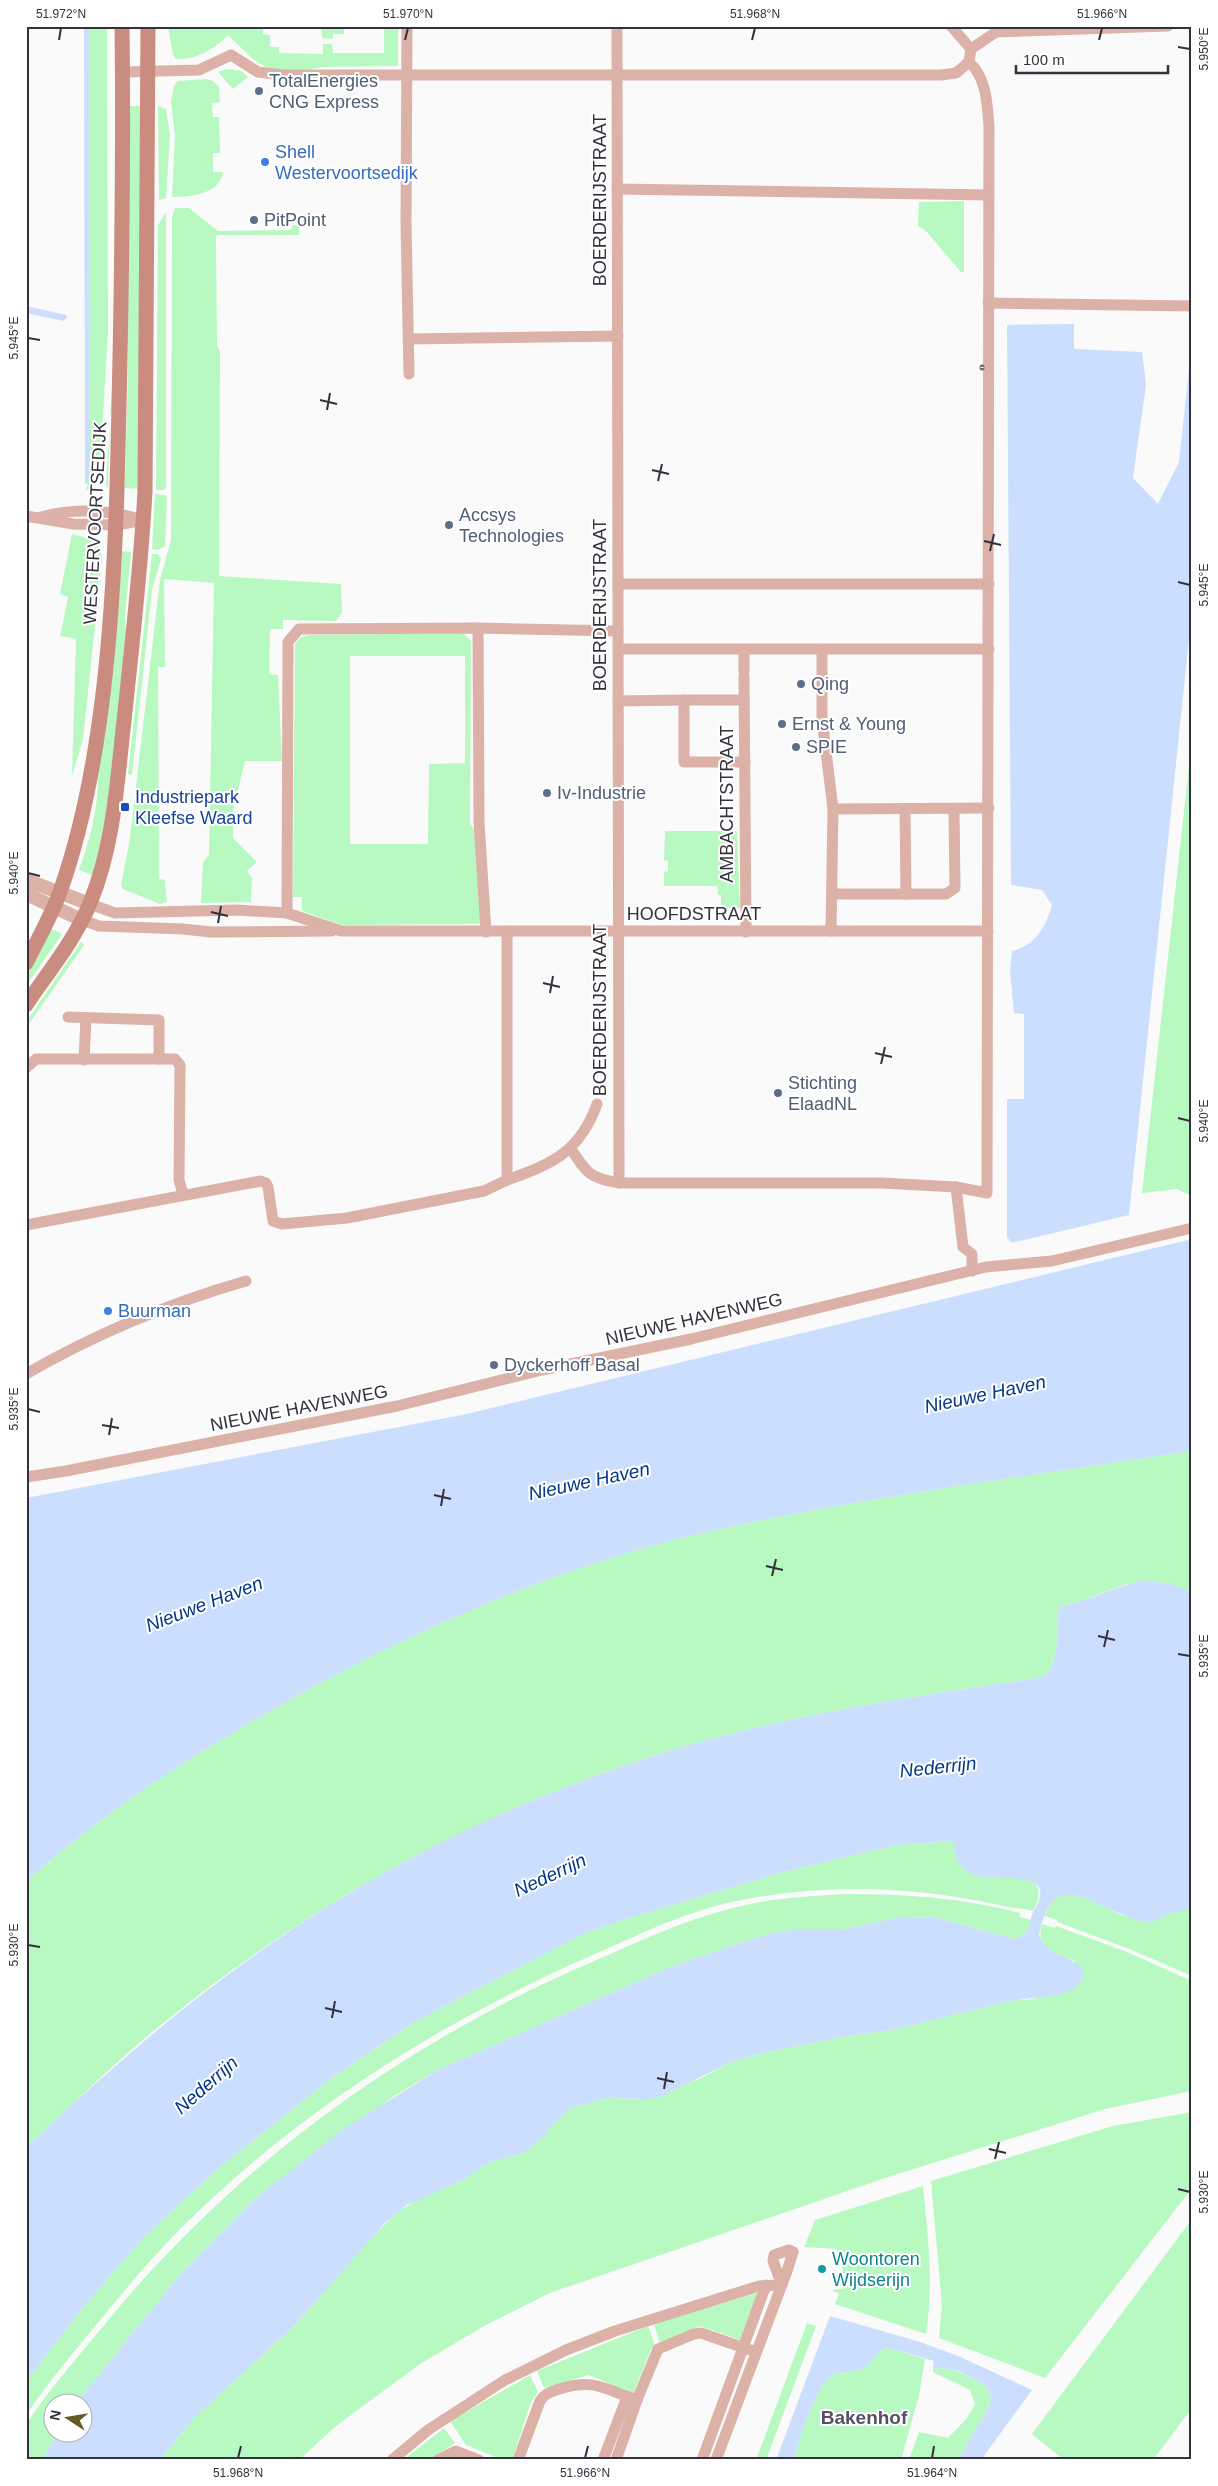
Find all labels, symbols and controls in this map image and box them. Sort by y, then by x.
text: 51.972°N [36,7,86,21]
text: 51.970°N [383,7,433,21]
text: 51.968°N [730,7,780,21]
text: 51.966°N [1077,7,1127,21]
text: 5.950°E [1197,28,1211,70]
scale bar [1016,42,1168,74]
text: 100 m [1023,51,1065,68]
place label: TotalEnergies CNG Express [269,71,379,112]
marker: TotalEnergies CNG Express [253,85,265,97]
street label: BOERDERIJSTRAAT [590,114,610,286]
place label: Shell Westervoortsedijk [275,142,419,183]
marker: Shell Westervoortsedijk [259,156,271,168]
place label: PitPoint [264,210,326,230]
marker: PitPoint [248,214,260,226]
text: 5.945°E [7,317,21,359]
street label: WESTERVOORTSEDIJK [80,421,110,625]
place label: Accsys Technologies [459,505,564,546]
marker: Accsys Technologies [443,519,455,531]
street label: BOERDERIJSTRAAT [590,519,610,691]
text: 5.945°E [1197,564,1211,606]
place label: Qing [811,674,849,694]
marker: Qing [795,678,807,690]
place label: Ernst & Young [792,714,906,734]
marker: Ernst & Young [776,718,788,730]
street label: AMBACHTSTRAAT [717,725,737,883]
place label: SPIE [806,737,847,757]
marker: SPIE [790,741,802,753]
place label: Iv-Industrie [557,783,646,803]
place label: Industriepark Kleefse Waard [135,787,252,828]
marker: Iv-Industrie [541,787,553,799]
marker: Industriepark Kleefse Waard [119,801,131,813]
text: 5.940°E [7,852,21,894]
street label: HOOFDSTRAAT [627,904,761,924]
street label: BOERDERIJSTRAAT [590,924,610,1096]
place label: Stichting ElaadNL [788,1073,857,1114]
marker: Stichting ElaadNL [772,1087,784,1099]
text: 5.940°E [1197,1100,1211,1142]
street label: NIEUWE HAVENWEG [604,1289,784,1349]
place label: Buurman [118,1301,191,1321]
marker: Buurman [102,1305,114,1317]
place label: Dyckerhoff Basal [504,1355,640,1375]
marker: Dyckerhoff Basal [488,1359,500,1371]
water label: Nieuwe Haven [922,1371,1048,1417]
street label: NIEUWE HAVENWEG [208,1381,390,1435]
text: 5.935°E [7,1388,21,1430]
water label: Nieuwe Haven [526,1458,652,1504]
water label: Nieuwe Haven [143,1572,265,1636]
text: 5.935°E [1197,1635,1211,1677]
water label: Nederrijn [899,1753,977,1781]
water label: Nederrijn [511,1849,589,1901]
text: 5.930°E [7,1924,21,1966]
water label: Nederrijn [170,2052,242,2118]
text: 5.930°E [1197,2171,1211,2213]
place label: Woontoren Wijdserijn [832,2249,920,2290]
marker: Woontoren Wijdserijn [816,2263,828,2275]
north arrow [42,2394,92,2444]
district label: Bakenhof [821,2407,908,2428]
text: N [46,2409,64,2422]
text: 51.968°N [213,2466,263,2480]
text: 51.966°N [560,2466,610,2480]
text: 51.964°N [907,2466,957,2480]

